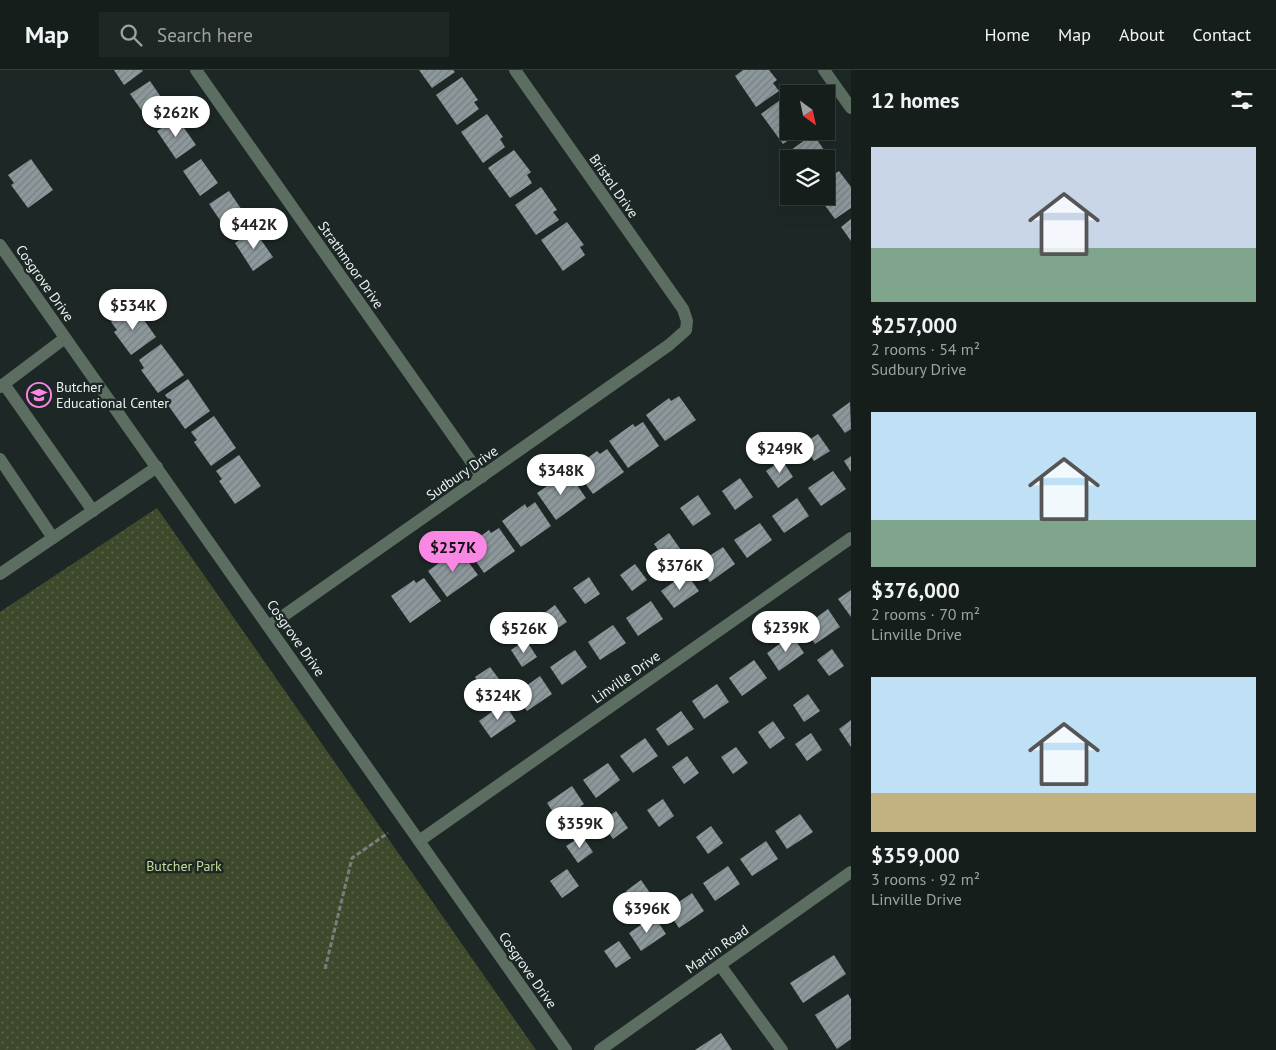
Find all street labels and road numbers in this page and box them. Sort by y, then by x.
street label: Bristol Drive [585,151,643,221]
street label: Strathmoor Drive [314,218,388,312]
street label: Cosgrove Drive [12,241,78,325]
street label: Sudbury Drive [423,442,501,504]
street label: Cosgrove Drive [263,596,329,680]
street label: Linville Drive [588,647,664,707]
street label: Martin Road [682,921,752,977]
street label: Cosgrove Drive [495,928,561,1012]

